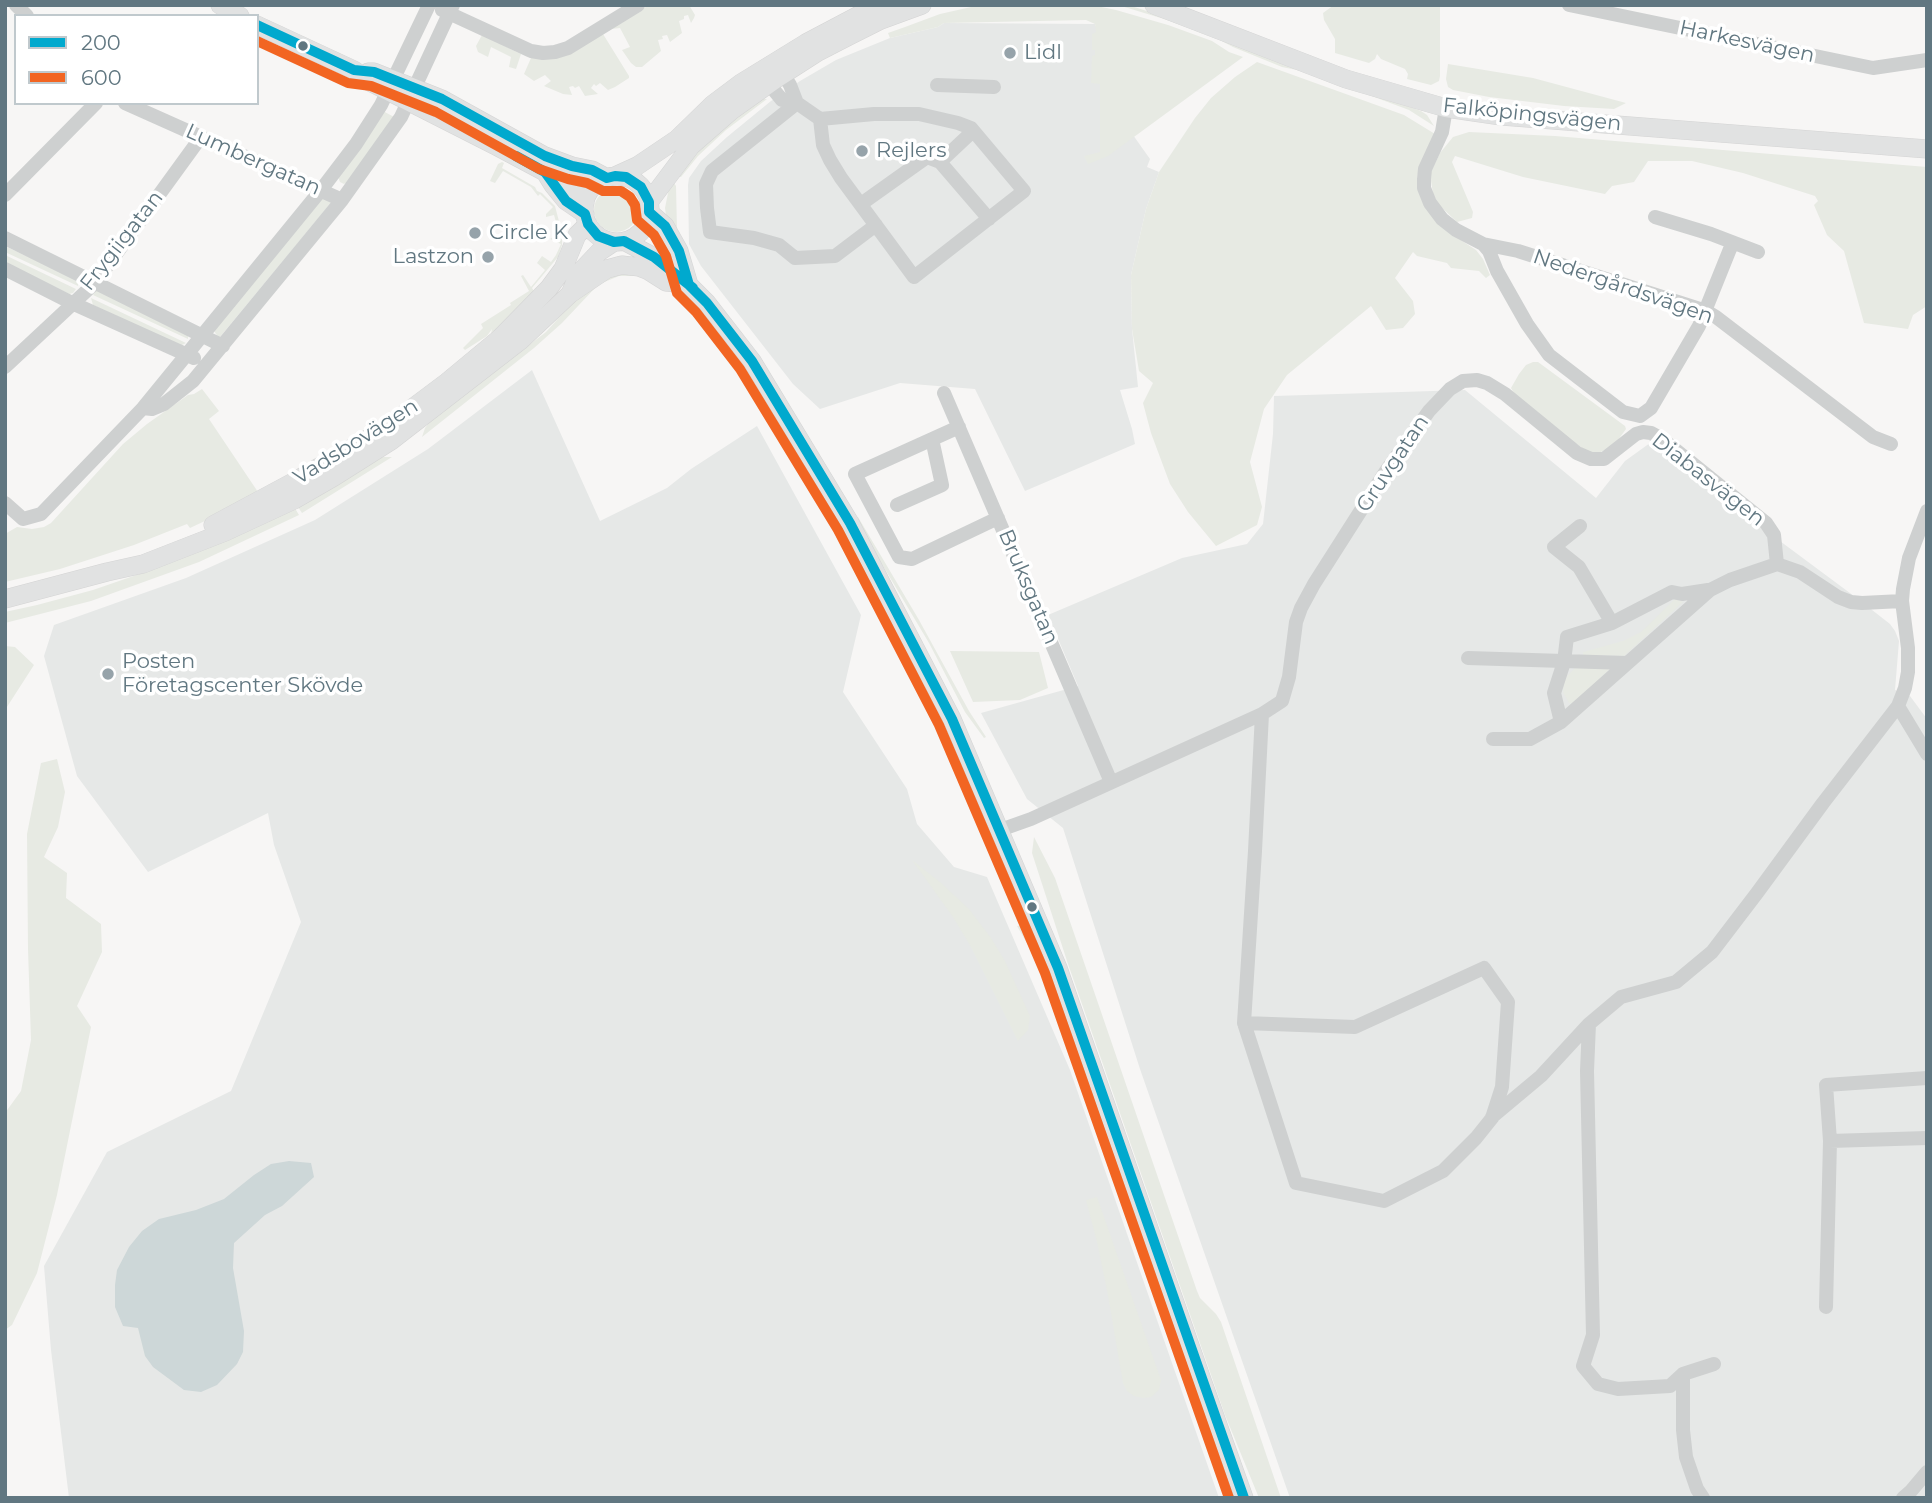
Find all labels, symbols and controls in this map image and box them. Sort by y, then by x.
legend [14,14,259,105]
street label: Harkesvägen [1677,15,1817,69]
text: 200 [81,30,121,55]
unlabelled marker [296,39,310,53]
place label: Lidl [1024,40,1062,66]
marker: Lidl [1002,45,1018,61]
text: 600 [81,65,122,90]
street label: Falköpingsvägen [1442,93,1622,137]
street label: Lumbergatan [182,119,324,201]
place label: Rejlers [876,138,946,164]
marker: Rejlers [854,143,870,159]
street label: Frygiigatan [75,186,169,296]
place label: Circle K [489,220,568,246]
marker: Circle K [467,225,483,241]
place label: Lastzon [393,244,474,270]
street label: Nedergårdsvägen [1530,244,1716,330]
marker: Lastzon [480,249,496,265]
street label: Vadsbovägen [289,394,423,490]
street label: Gruvgatan [1351,411,1435,517]
street label: Diabasvägen [1646,428,1770,532]
street label: Bruksgatan [993,526,1063,648]
place label: Posten Företagscenter Skövde [122,649,363,699]
marker: Posten Företagscenter Skövde [100,666,116,682]
unlabelled marker [1025,900,1039,914]

